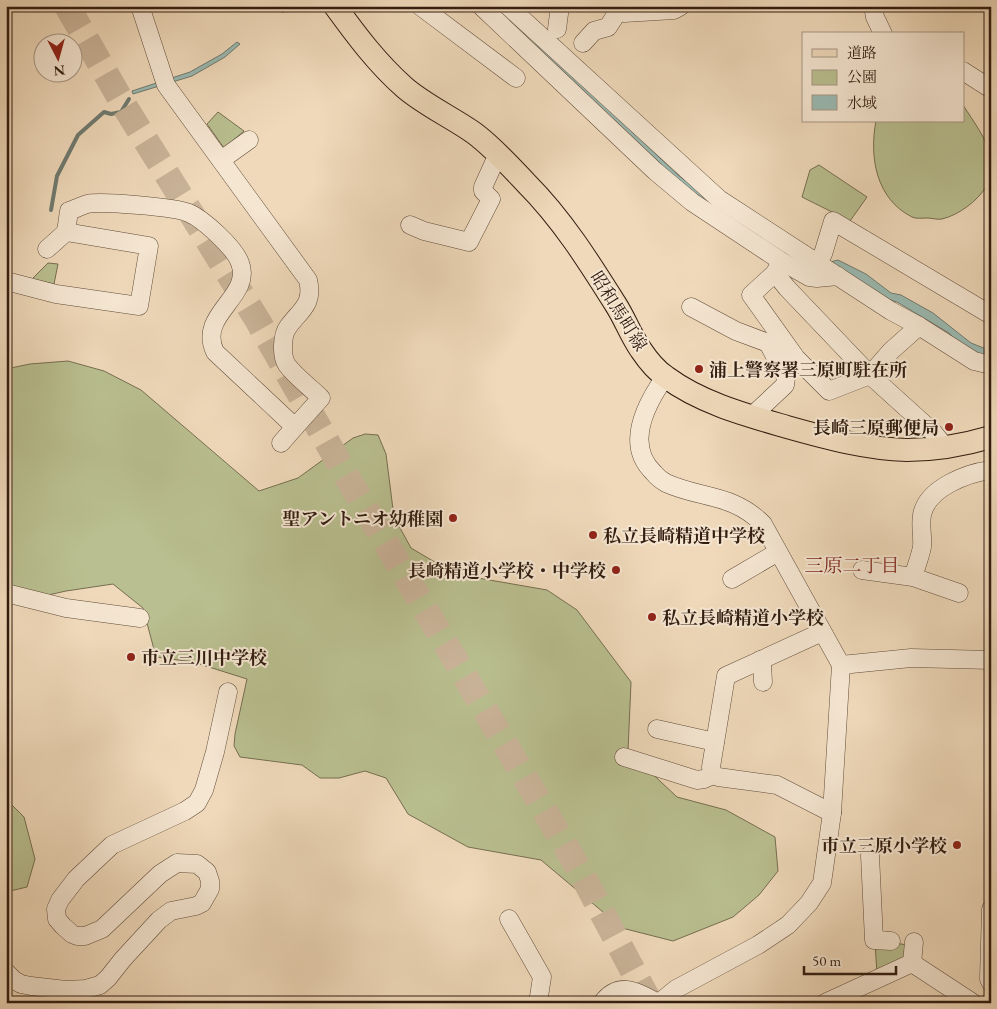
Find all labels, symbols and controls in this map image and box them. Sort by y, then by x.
north arrow [32,32,82,82]
legend [802,32,964,122]
text: 道路 [847,43,877,62]
text: N [52,61,66,81]
text: 公園 [847,67,877,86]
text: 水域 [847,93,877,112]
street label: 昭和馬町線 [585,267,653,355]
place label: 浦上警察署三原町駐在所 [709,358,907,381]
marker: 浦上警察署三原町駐在所 [693,363,705,375]
place label: 長崎三原郵便局 [813,416,939,439]
marker: 長崎三原郵便局 [943,421,955,433]
place label: 聖アントニオ幼稚園 [282,507,443,530]
marker: 聖アントニオ幼稚園 [447,512,459,524]
place label: 私立長崎精道中学校 [603,524,765,547]
marker: 私立長崎精道中学校 [587,529,599,541]
district label: 三原二丁目 [804,553,900,578]
place label: 長崎精道小学校・中学校 [408,559,606,582]
marker: 長崎精道小学校・中学校 [610,564,622,576]
place label: 私立長崎精道小学校 [662,606,824,629]
marker: 私立長崎精道小学校 [646,611,658,623]
place label: 市立三川中学校 [141,646,267,669]
marker: 市立三川中学校 [125,651,137,663]
place label: 市立三原小学校 [821,834,947,857]
marker: 市立三原小学校 [951,839,963,851]
scale bar [804,944,897,976]
text: 50 m [812,951,841,970]

